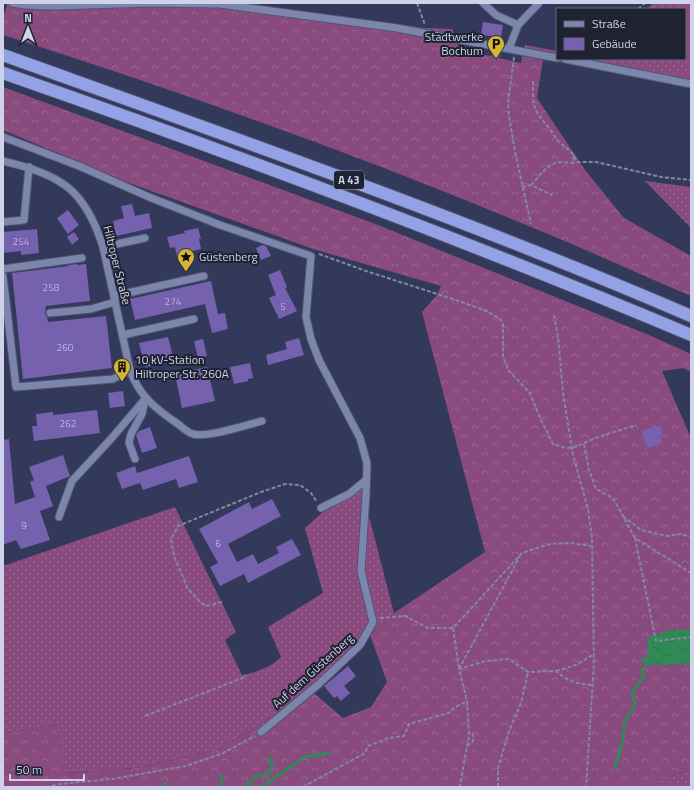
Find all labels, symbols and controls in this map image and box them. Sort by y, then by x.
north arrow [8,8,48,48]
legend [556,8,686,60]
text: N [24,10,32,26]
text: Straße [592,14,626,33]
place label: Stadtwerke Bochum [425,27,483,60]
parking icon: Stadtwerke Bochum [486,34,506,59]
text: Gebäude [592,34,637,53]
road number: A 43 [334,171,364,189]
street label: Hiltroper Straße [98,223,136,306]
house number: 254 [13,234,30,249]
place icon: Güstenberg [176,247,196,272]
place label: Güstenberg [199,247,258,266]
house number: 258 [43,280,60,295]
house number: 274 [165,294,182,309]
house number: 5 [280,299,286,314]
house number: 260 [57,340,74,355]
place label: 10 kV-Station Hiltroper Str. 260A [135,350,229,383]
building icon: 10 kV-Station Hiltroper Str. 260A [112,357,132,382]
house number: 262 [60,416,76,431]
house number: 9 [21,518,27,533]
house number: 6 [215,536,221,551]
street label: Auf dem Güstenberg [268,629,358,712]
scale bar [10,756,84,782]
text: 50 m [16,760,42,779]

